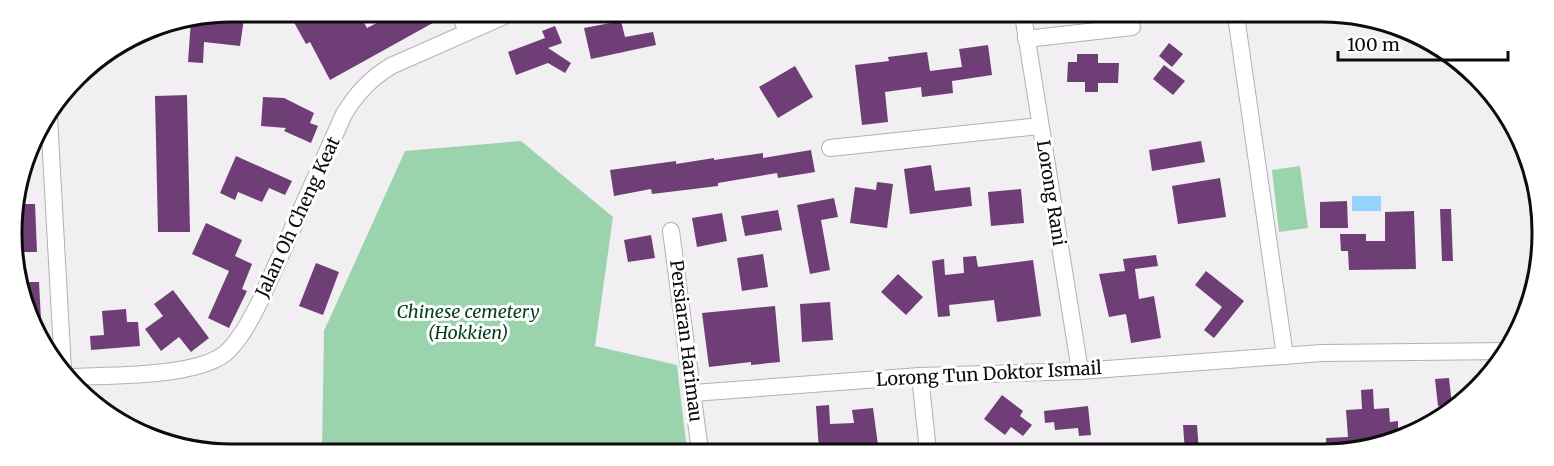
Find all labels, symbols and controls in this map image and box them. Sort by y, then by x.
scale bar [1338,24,1508,62]
text: 100 m [1347,33,1400,56]
street label: Jalan Oh Cheng Keat [250,133,345,302]
street label: Lorong Rani [1032,138,1071,248]
street label: Persiaran Harimau [665,259,708,423]
park label: Chinese cemetery (Hokkien) [396,300,540,344]
street label: Lorong Tun Doktor Ismail [876,356,1103,391]

